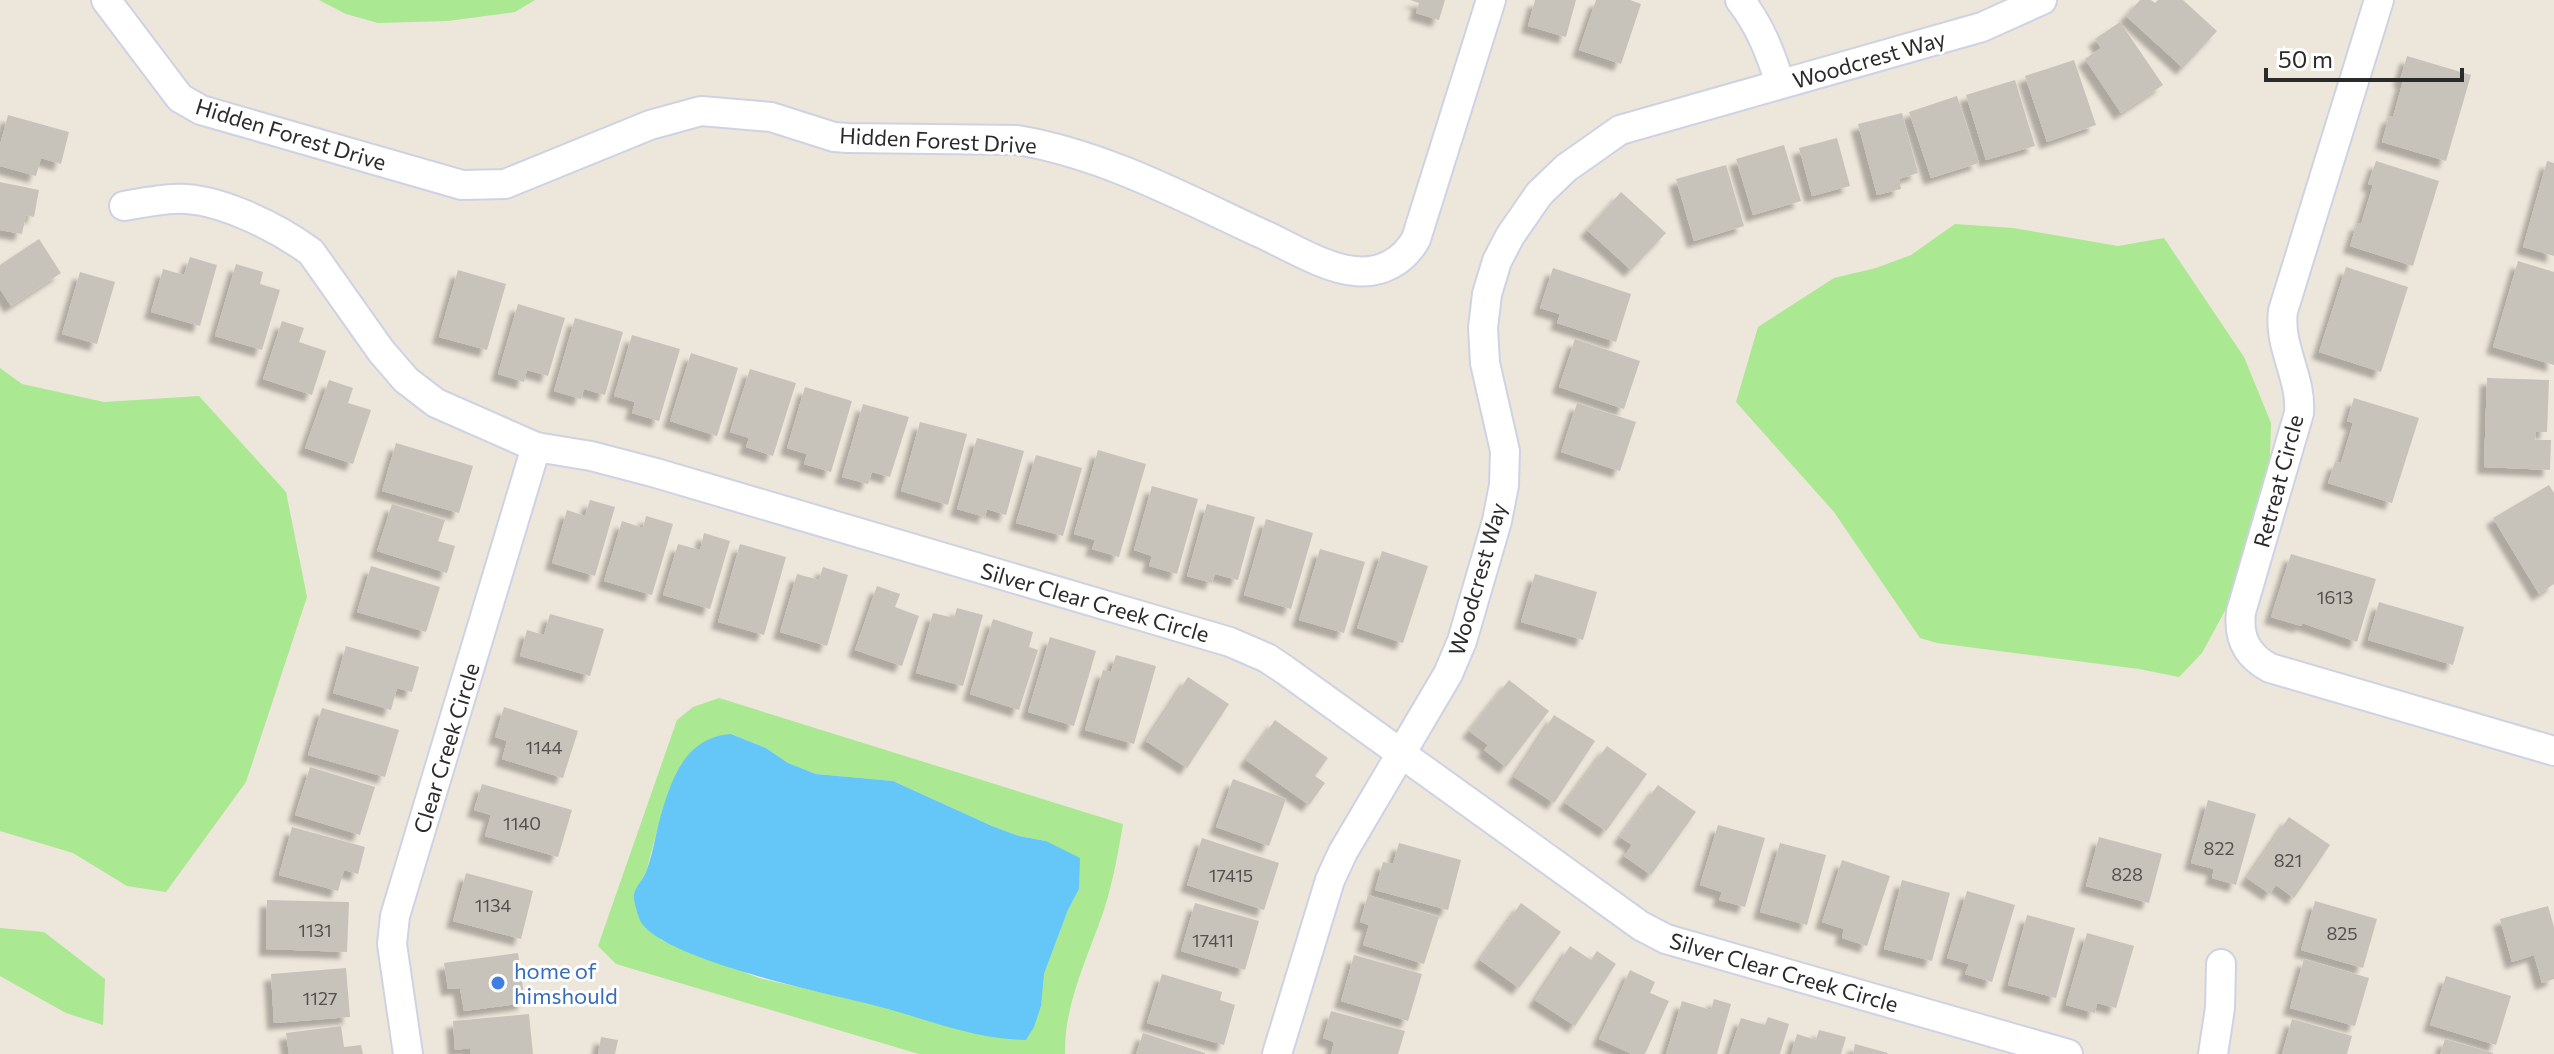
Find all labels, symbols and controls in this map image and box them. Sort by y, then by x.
street label: Woodcrest Way [1789,24,1949,94]
scale bar [2266,32,2462,82]
text: 50 m [2278,44,2333,73]
street label: Hidden Forest Drive [193,92,389,176]
street label: Hidden Forest Drive [839,121,1037,159]
street label: Retreat Circle [2247,412,2309,550]
street label: Woodcrest Way [1442,499,1512,659]
street label: Silver Clear Creek Circle [978,556,1212,648]
house number: 1613 [2317,586,2353,608]
street label: Clear Creek Circle [407,660,485,836]
house number: 1144 [526,736,563,758]
house number: 1140 [503,812,541,834]
house number: 822 [2204,837,2234,859]
house number: 821 [2274,849,2302,871]
house number: 828 [2111,863,2143,885]
house number: 17415 [1209,864,1253,886]
house number: 1134 [475,894,511,916]
house number: 1131 [298,919,332,941]
house number: 825 [2326,922,2358,944]
street label: Silver Clear Creek Circle [1667,926,1901,1018]
house number: 17411 [1192,929,1234,951]
place label: home of himshould [514,957,618,1009]
marker: home of himshould [489,974,507,992]
house number: 1127 [303,987,337,1009]

